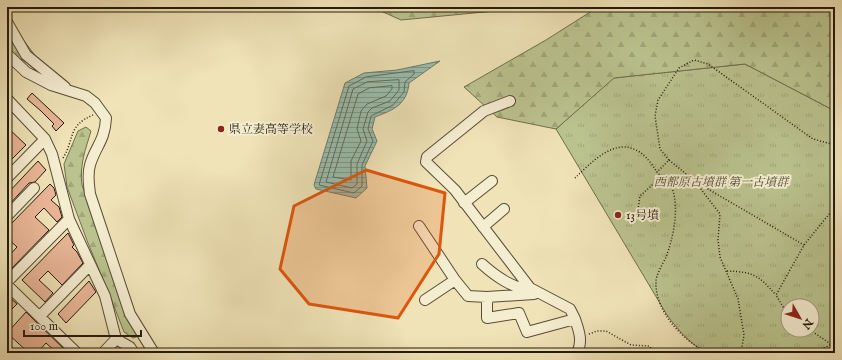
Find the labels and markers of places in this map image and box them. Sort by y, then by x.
place label: 県立妻高等学校 [229,122,313,137]
marker: 県立妻高等学校 [216,124,226,134]
place label: 13号墳 [626,208,659,223]
marker: 13号墳 [613,210,623,220]

